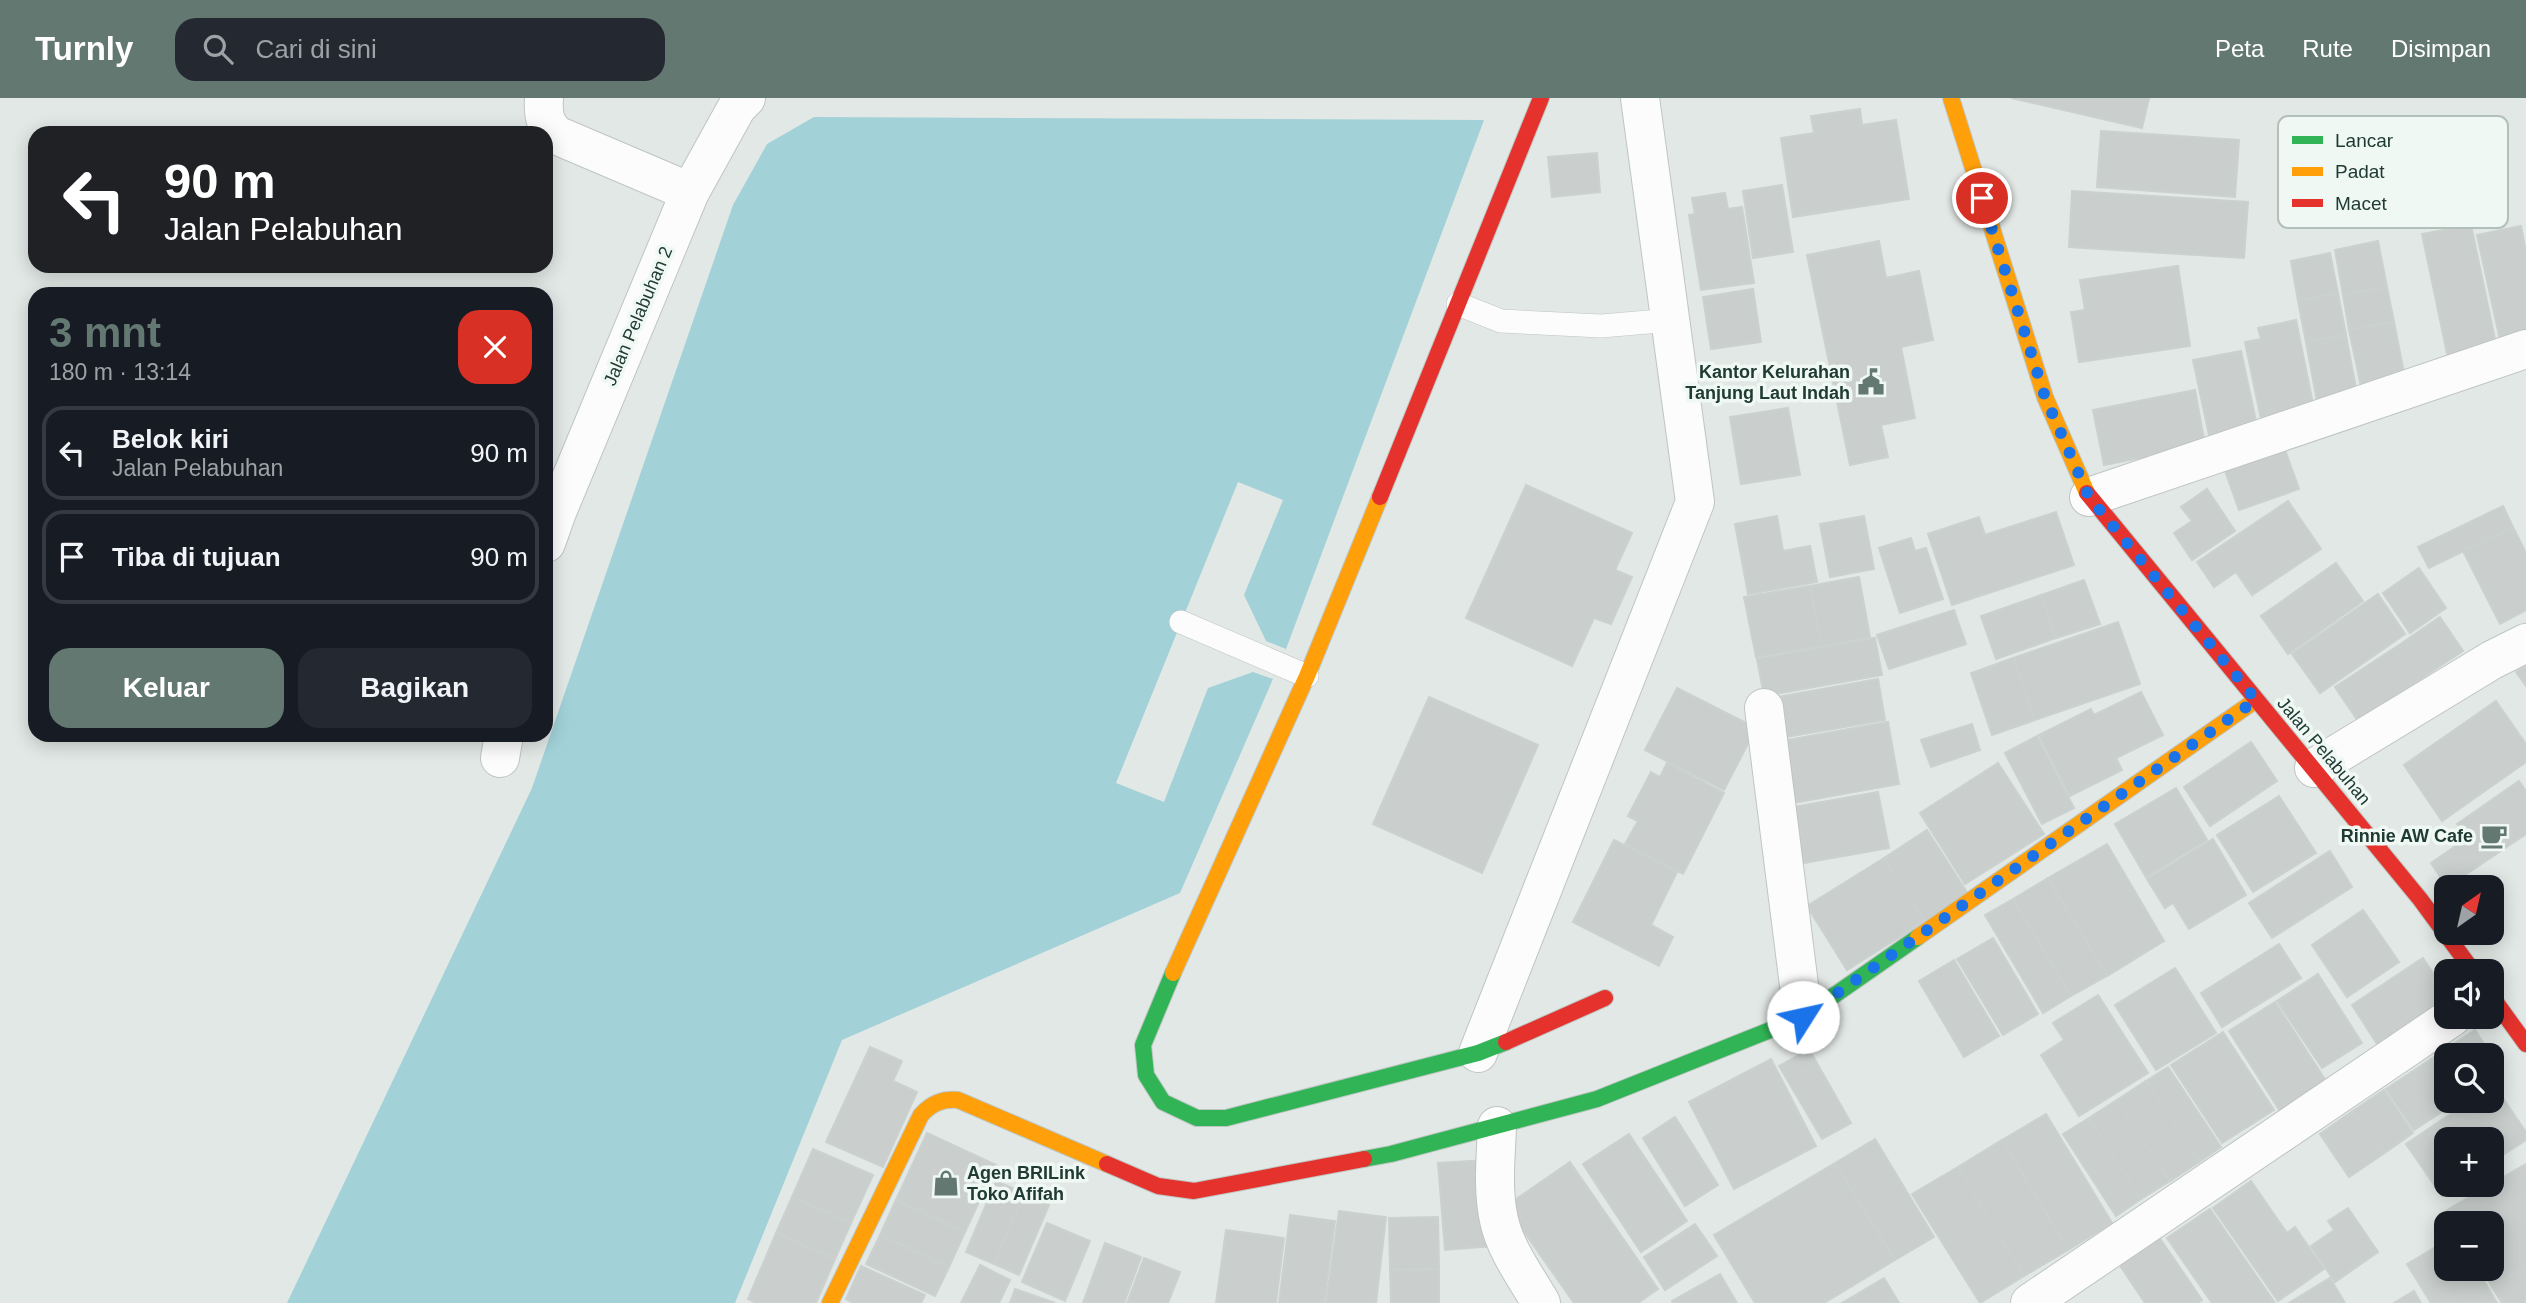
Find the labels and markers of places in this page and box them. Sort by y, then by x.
pin [1952,168,2012,228]
place label: Kantor Kelurahan Tanjung Laut Indah [1685,362,1850,403]
public building icon: Kantor Kelurahan Tanjung Laut Indah [1856,367,1886,397]
cafe icon: Rinnie AW Cafe [2479,821,2509,851]
place label: Rinnie AW Cafe [2341,826,2473,846]
place label: Agen BRILink Toko Afifah [967,1163,1086,1204]
shop icon: Agen BRILink Toko Afifah [931,1168,961,1198]

